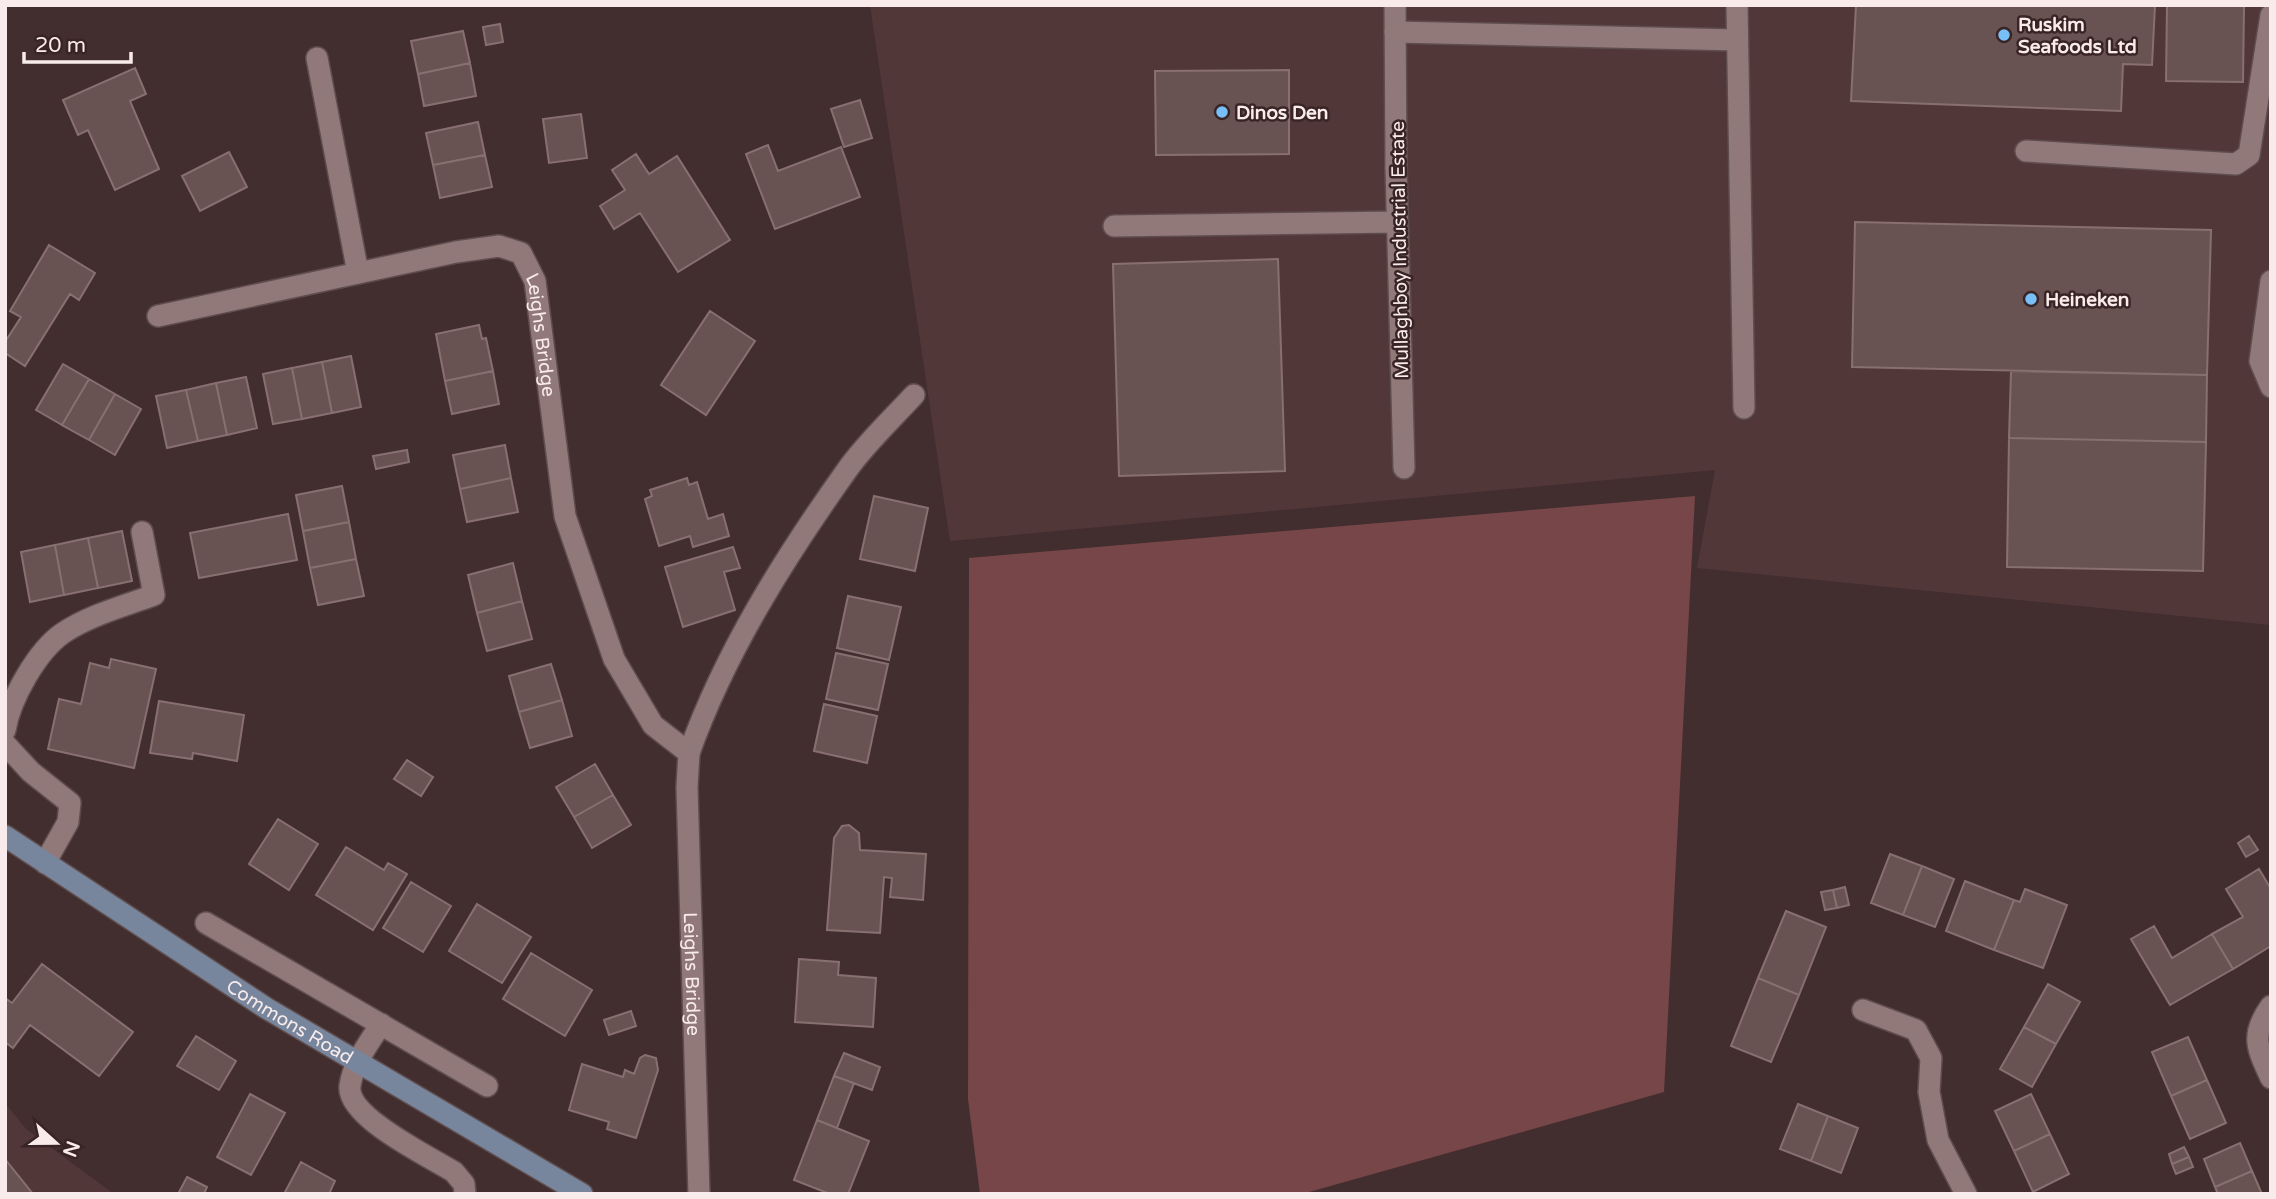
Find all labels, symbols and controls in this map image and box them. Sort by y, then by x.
place label: Ruskim Seafoods Ltd [2018,14,2137,58]
scale bar [24,21,131,65]
marker: Ruskim Seafoods Ltd [1996,27,2012,43]
text: 20 m [35,33,86,58]
place label: Dinos Den [1236,102,1328,124]
marker: Dinos Den [1214,104,1230,120]
street label: Mullaghboy Industrial Estate [1387,121,1413,379]
street label: Leighs Bridge [521,270,560,398]
place label: Heineken [2045,289,2129,311]
marker: Heineken [2023,291,2039,307]
street label: Leighs Bridge [679,912,704,1036]
street label: Commons Road [222,975,357,1069]
north arrow [21,1108,91,1178]
text: N [58,1138,84,1160]

